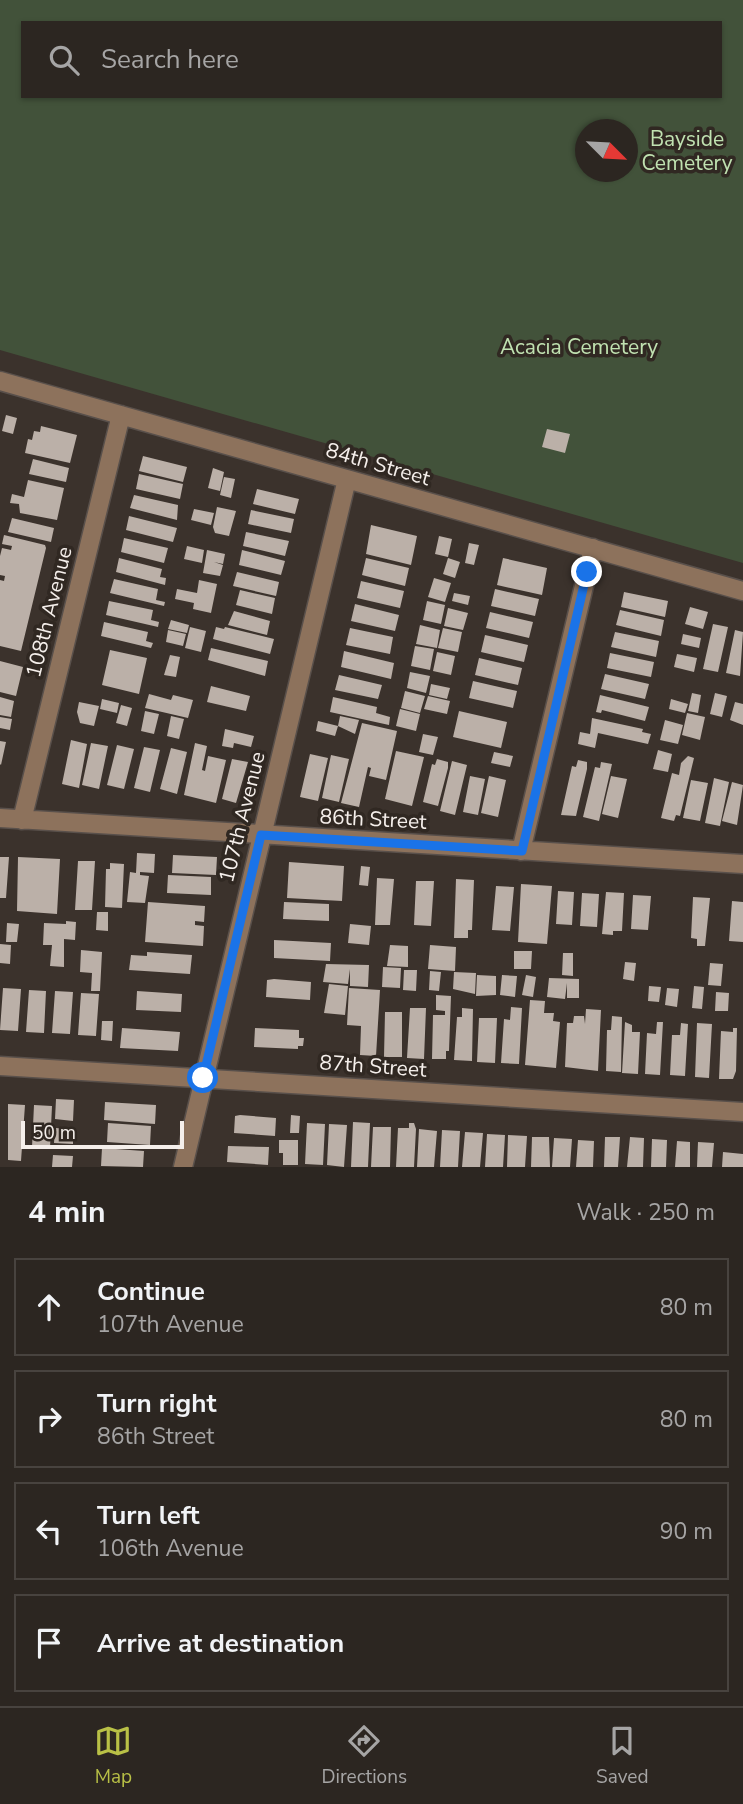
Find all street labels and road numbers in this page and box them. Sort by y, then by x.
street label: 84th Street [323,436,434,492]
street label: 108th Avenue [19,544,79,680]
street label: 107th Avenue [212,749,272,885]
street label: 86th Street [319,802,428,836]
street label: 87th Street [319,1048,428,1084]

